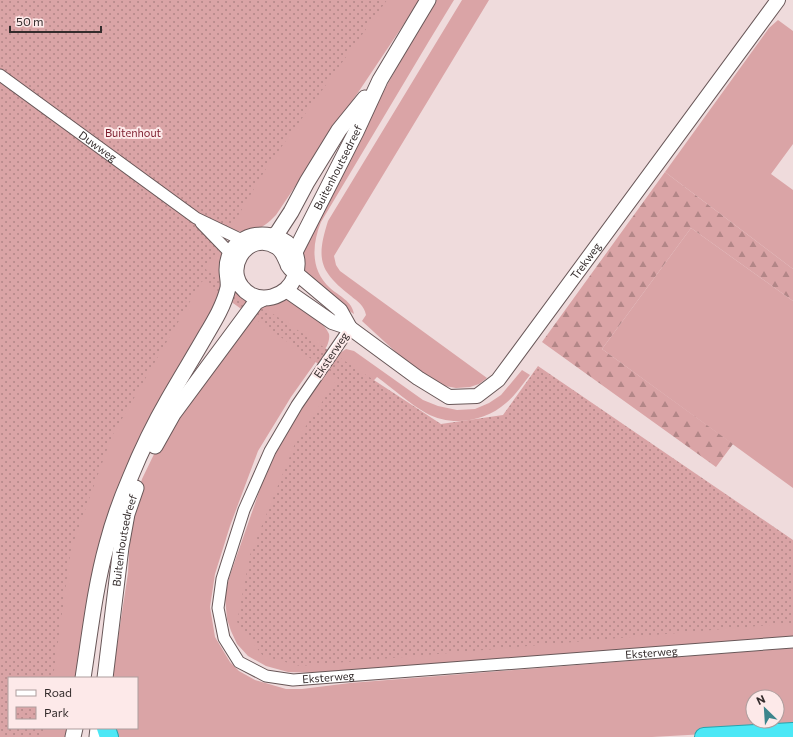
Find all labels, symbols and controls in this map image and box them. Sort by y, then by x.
scale bar [10,8,101,34]
text: 50 m [16,14,44,28]
street label: Buitenhoutsedreef [311,122,365,212]
park label: Buitenhout [105,126,162,139]
street label: Duwweg [77,128,119,164]
street label: Trekweg [567,240,603,282]
street label: Eksterweg [311,329,351,380]
street label: Buitenhoutsedreef [109,492,140,587]
street label: Eksterweg [625,644,678,661]
street label: Eksterweg [302,668,355,685]
legend [8,677,138,729]
text: Road [44,685,72,699]
north arrow [745,689,785,729]
text: N [754,692,767,707]
text: Park [44,705,70,719]

